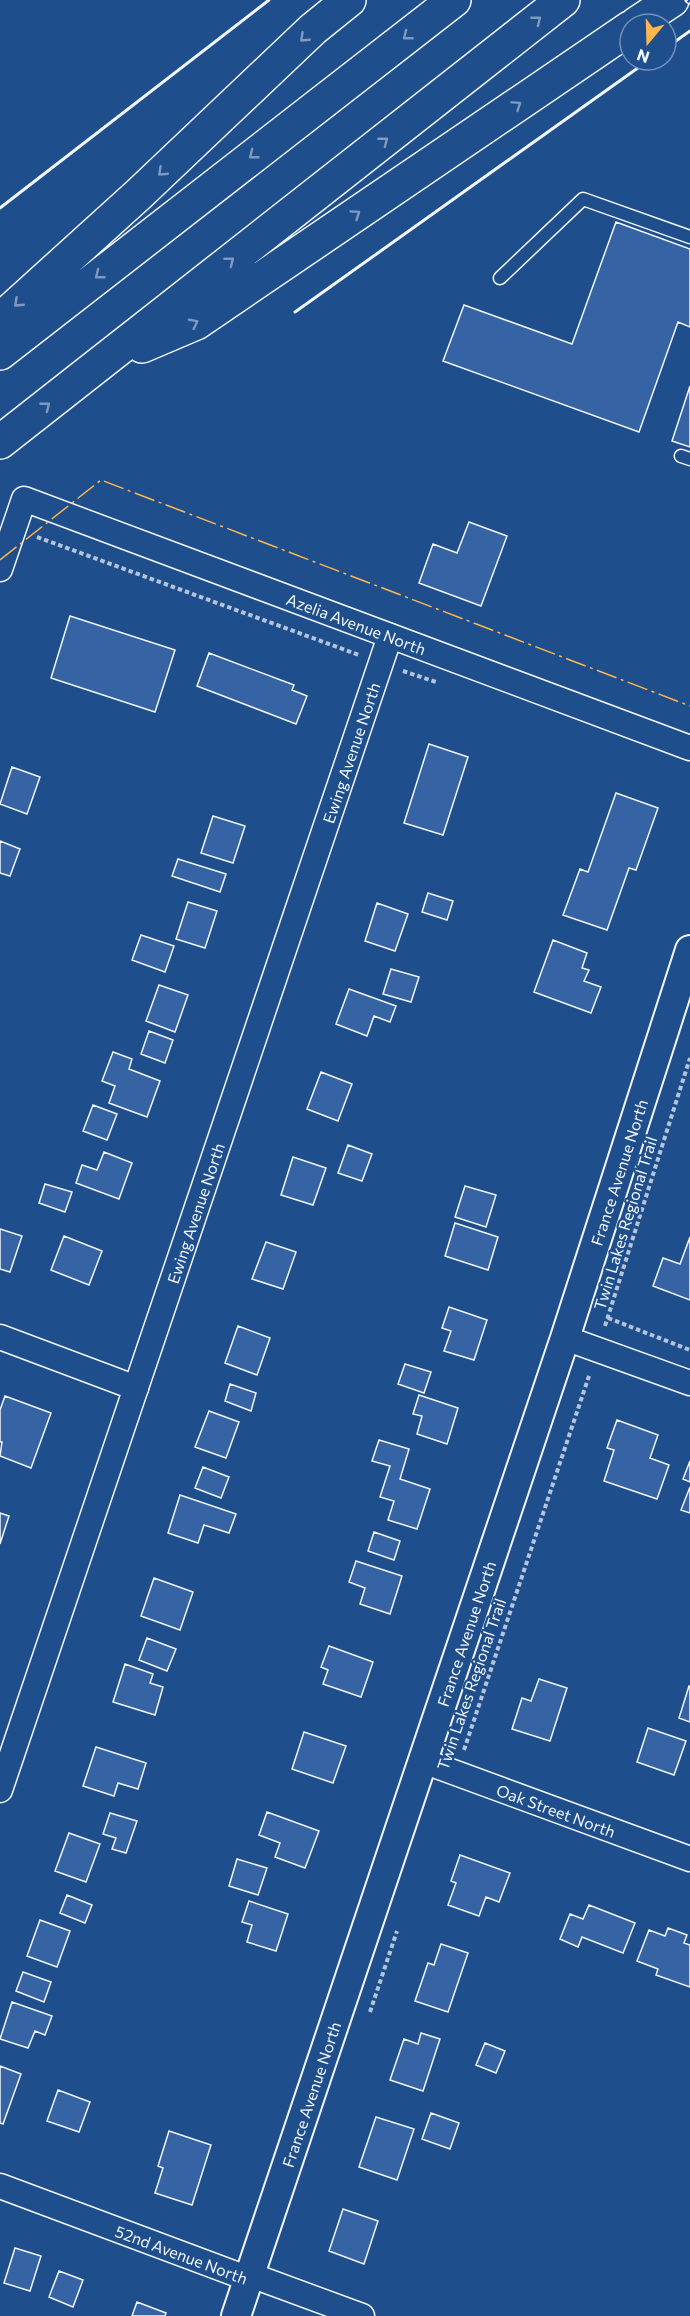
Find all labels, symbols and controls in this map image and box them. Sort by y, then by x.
north arrow [618,12,678,72]
one-way arrow [530,17,541,28]
one-way arrow [403,28,414,39]
one-way arrow [300,31,311,42]
text: N [634,46,652,68]
one-way arrow [511,101,522,112]
one-way arrow [377,137,388,148]
one-way arrow [249,148,260,159]
one-way arrow [159,164,170,175]
one-way arrow [349,210,360,221]
one-way arrow [224,258,235,269]
one-way arrow [95,268,106,279]
one-way arrow [15,296,25,307]
one-way arrow [188,319,198,330]
one-way arrow [39,402,50,413]
street label: Azelia Avenue North [284,589,429,658]
street label: Ewing Avenue North [318,680,383,825]
street label: France Avenue North [586,1097,651,1248]
street label: Twin Lakes Regional Trail [590,1134,660,1312]
street label: Ewing Avenue North [162,1140,228,1286]
street label: France Avenue North [432,1558,499,1709]
street label: Twin Lakes Regional Trail [433,1596,509,1772]
street label: Oak Street North [494,1779,618,1840]
street label: France Avenue North [277,2019,344,2169]
street label: 52nd Avenue North [113,2221,251,2287]

